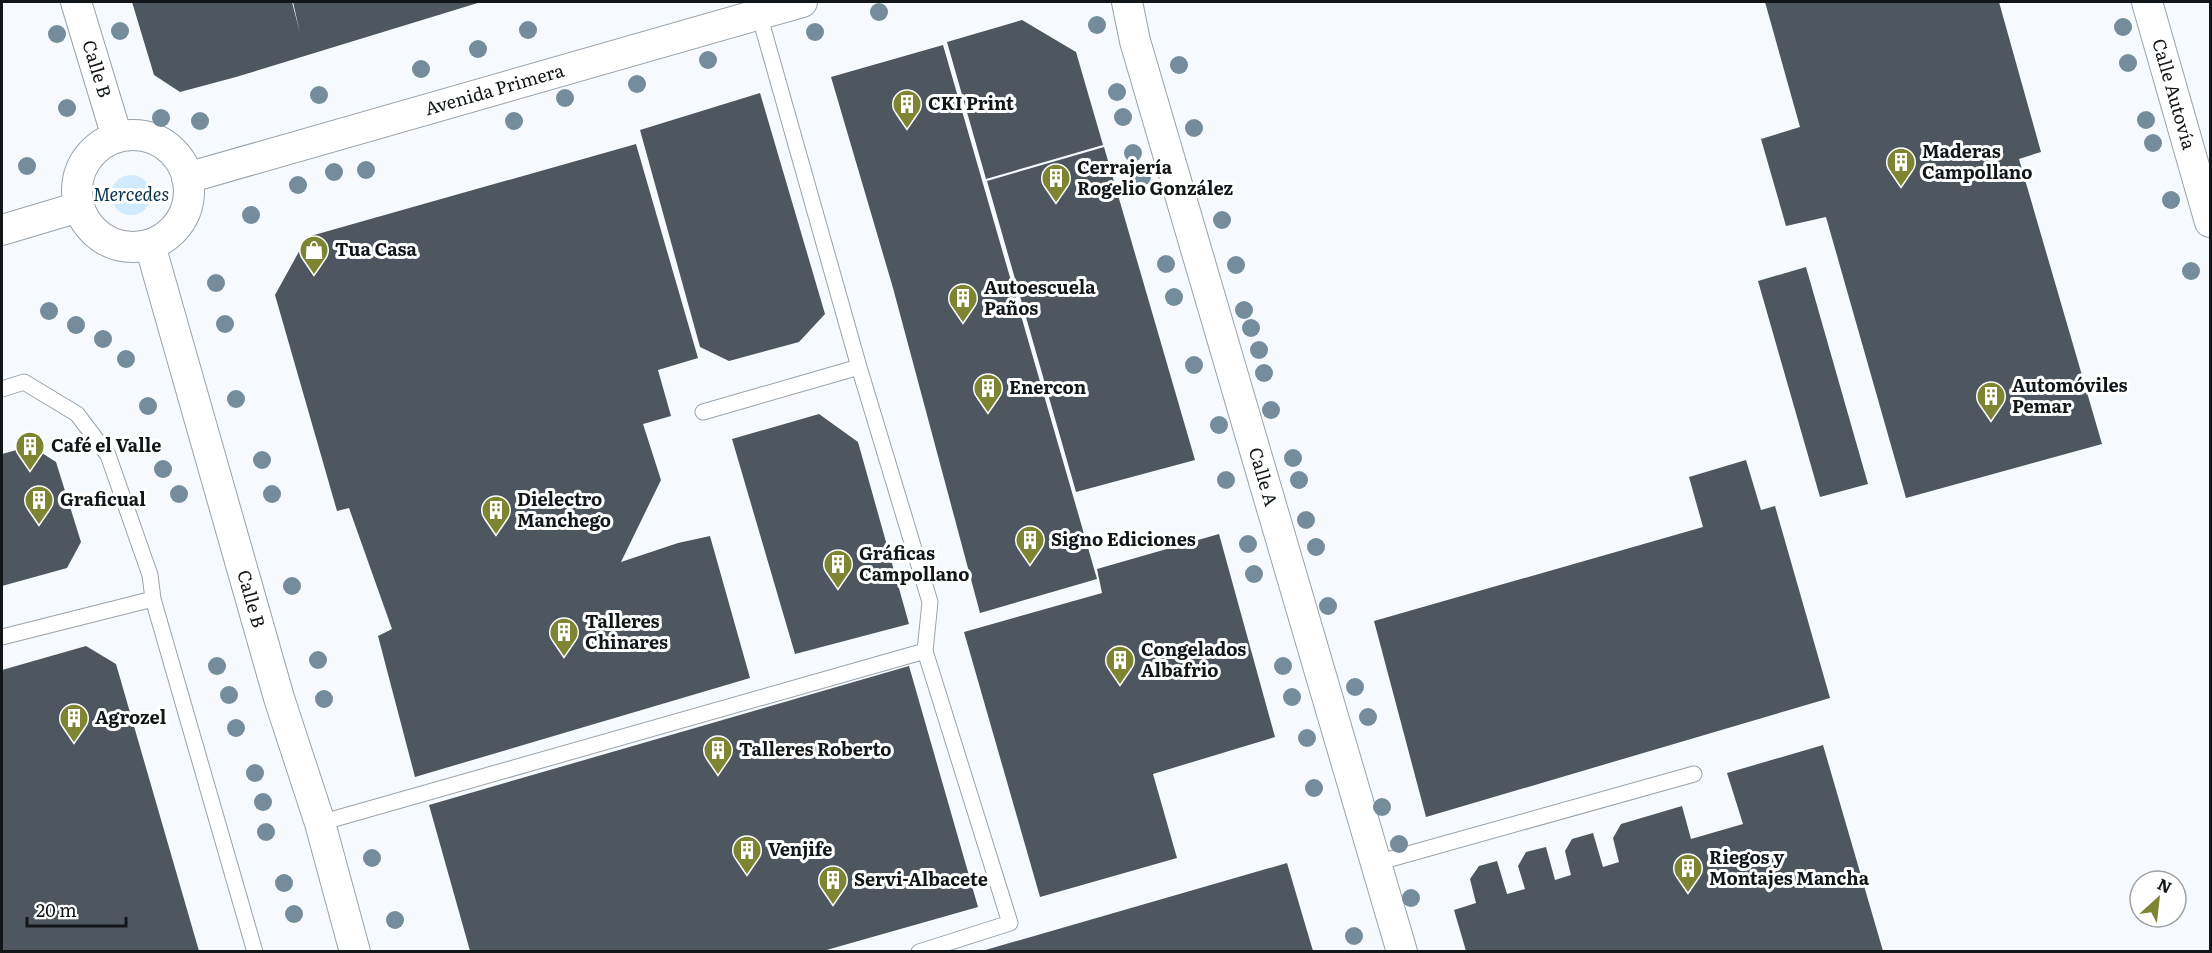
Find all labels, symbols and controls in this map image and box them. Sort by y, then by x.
street label: Calle Autovía [2146,35,2204,153]
street label: Calle B [76,36,119,101]
street label: Avenida Primera [422,56,567,121]
building icon: CKI Print [891,88,923,130]
place label: CKI Print [928,89,1014,116]
place label: Maderas Campollano [1922,137,2033,185]
building icon: Maderas Campollano [1885,146,1917,188]
place label: Cerrajería Rogelio González [1077,153,1233,201]
building icon: Cerrajería Rogelio González [1040,162,1072,204]
park label: Mercedes [93,180,169,207]
shop icon: Tua Casa [298,234,330,276]
place label: Tua Casa [335,235,417,262]
place label: Autoescuela Paños [984,273,1096,321]
building icon: Autoescuela Paños [947,282,979,324]
place label: Automóviles Pemar [2012,371,2128,419]
building icon: Enercon [972,372,1004,414]
place label: Enercon [1009,373,1087,400]
building icon: Automóviles Pemar [1975,380,2007,422]
building icon: Café el Valle [14,430,46,472]
place label: Café el Valle [51,431,161,458]
street label: Calle A [1243,444,1286,509]
building icon: Graficual [23,484,55,526]
place label: Graficual [60,485,146,512]
place label: Dielectro Manchego [517,485,611,533]
building icon: Dielectro Manchego [480,494,512,536]
building icon: Signo Ediciones [1014,524,1046,566]
place label: Signo Ediciones [1051,525,1196,552]
place label: Gráficas Campollano [859,539,970,587]
building icon: Gráficas Campollano [822,548,854,590]
street label: Calle B [231,567,273,631]
place label: Talleres Chinares [585,607,668,655]
building icon: Talleres Chinares [548,616,580,658]
place label: Congelados Albafrio [1141,635,1246,683]
building icon: Congelados Albafrio [1104,644,1136,686]
building icon: Agrozel [58,702,90,744]
place label: Agrozel [95,703,167,730]
building icon: Talleres Roberto [702,734,734,776]
place label: Talleres Roberto [739,735,891,762]
building icon: Venjife [731,834,763,876]
place label: Venjife [768,835,832,862]
place label: Riegos y Montajes Mancha [1709,843,1870,891]
building icon: Riegos y Montajes Mancha [1672,852,1704,894]
building icon: Servi-Albacete [817,864,849,906]
place label: Servi-Albacete [854,865,988,892]
north arrow [2128,869,2188,929]
text: N [2154,871,2177,898]
scale bar [27,890,126,928]
text: 20 m [36,896,77,923]

